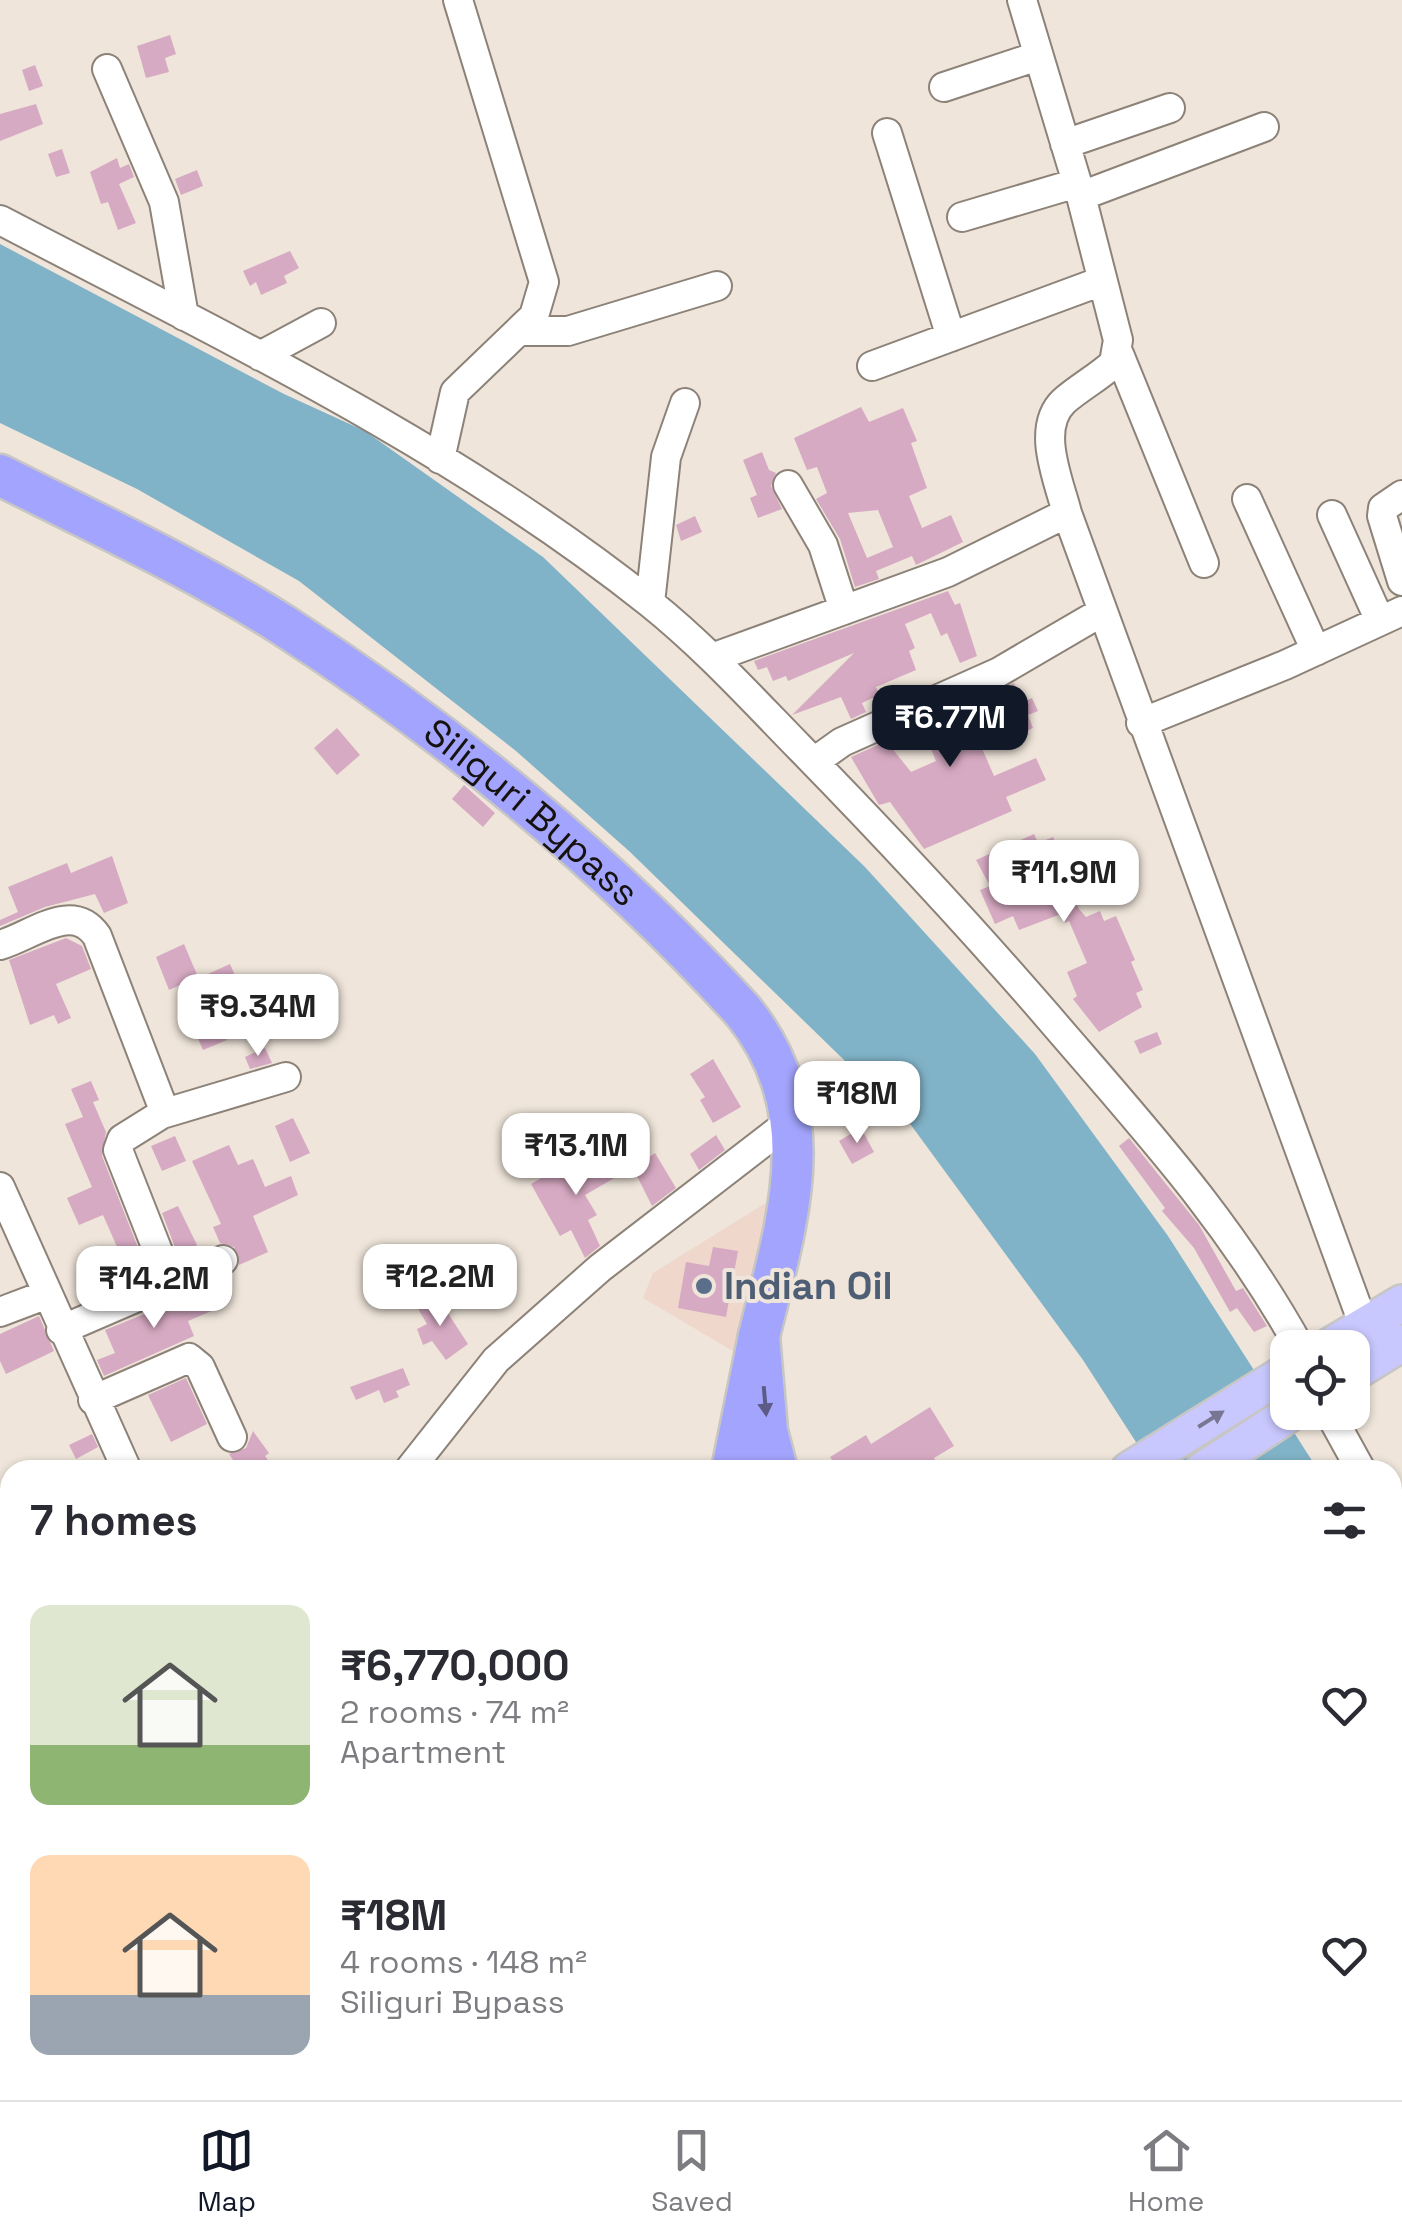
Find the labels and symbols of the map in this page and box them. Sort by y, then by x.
pin: ₹6.77M [869,685,1031,770]
street label: Siliguri Bypass [414,708,649,916]
pin: ₹11.9M [983,840,1145,925]
pin: ₹9.34M [177,974,339,1059]
pin: ₹18M [798,1061,916,1146]
pin: ₹13.1M [495,1113,657,1198]
pin: ₹12.2M [359,1244,521,1329]
pin: ₹14.2M [73,1246,235,1331]
place label: Indian Oil [724,1262,893,1310]
marker: Indian Oil [693,1275,715,1297]
one-way arrow [757,1386,773,1418]
one-way arrow [1197,1411,1225,1428]

